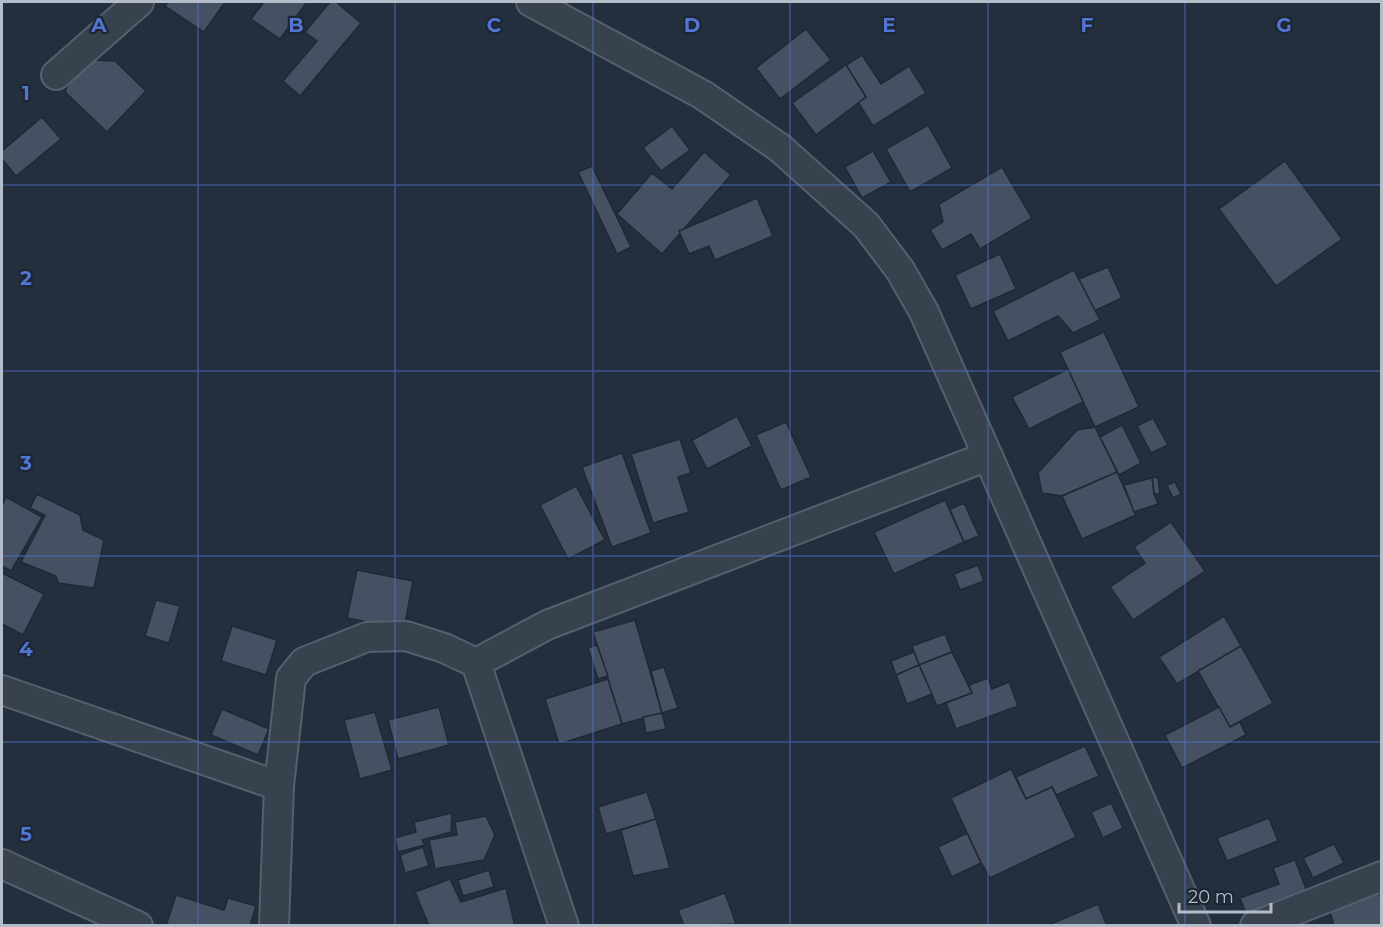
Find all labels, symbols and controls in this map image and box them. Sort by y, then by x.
text: A [90,13,107,37]
text: B [288,13,304,37]
text: C [487,13,502,37]
text: D [684,13,700,37]
text: E [882,13,896,37]
text: F [1081,13,1094,37]
text: G [1276,13,1292,37]
text: 1 [22,81,30,105]
text: 2 [20,266,32,290]
text: 3 [19,451,32,475]
text: 4 [19,637,33,661]
text: 5 [20,822,32,846]
scale bar [1179,876,1270,914]
text: 20 m [1188,886,1234,908]

